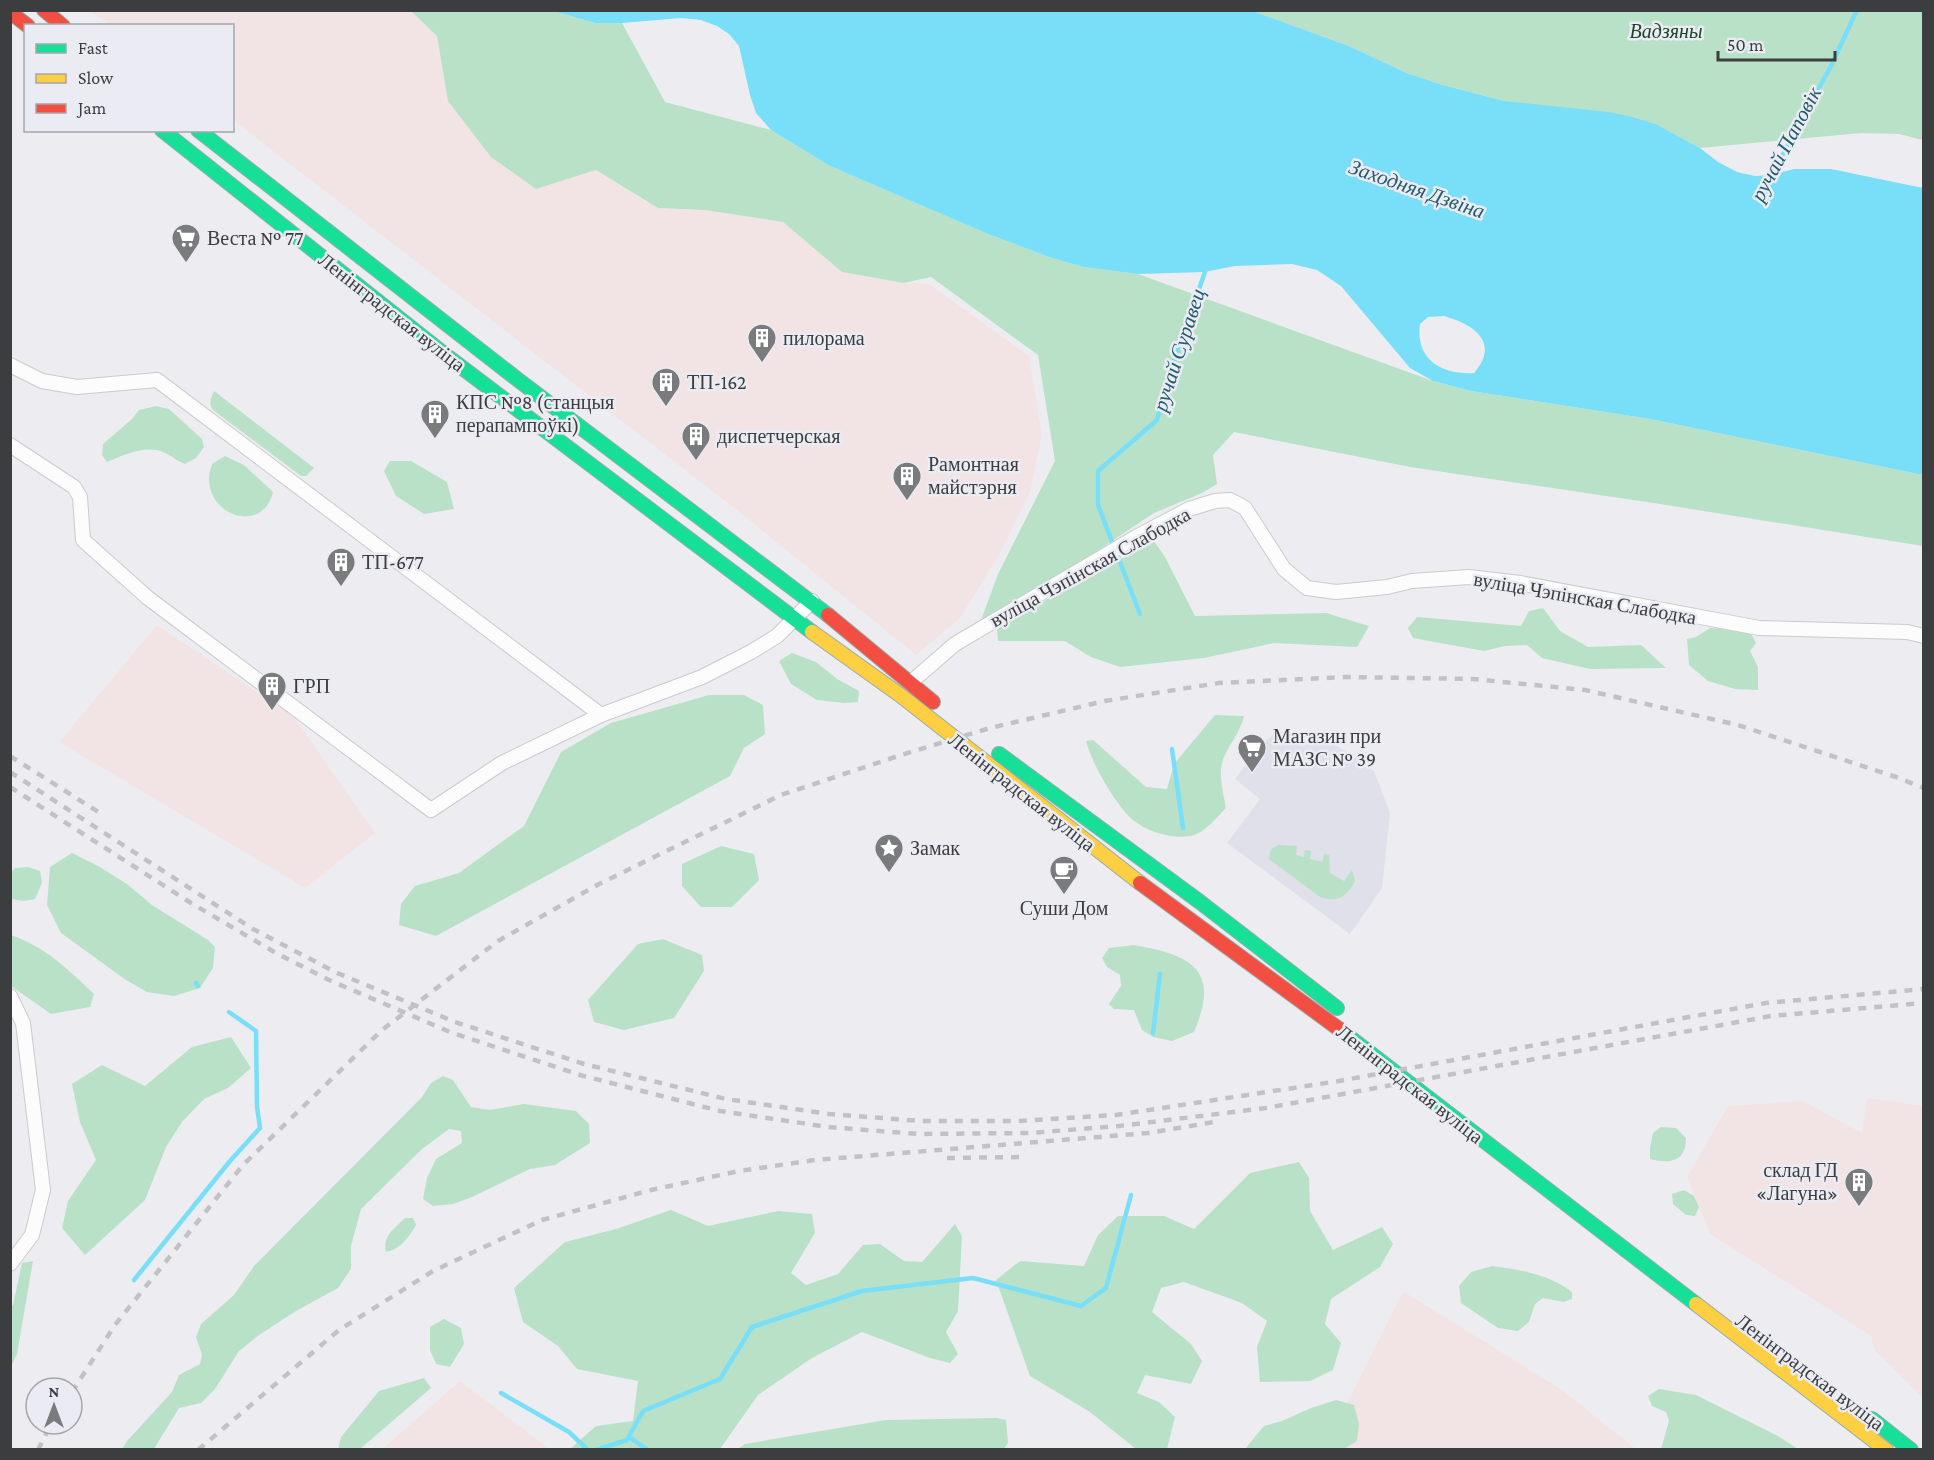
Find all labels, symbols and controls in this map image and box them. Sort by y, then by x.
park label: Вадзяны [1630,20,1702,42]
legend [24,24,234,132]
scale bar [1718,24,1835,62]
text: 50 m [1727,35,1764,55]
text: Fast [78,38,109,58]
text: Slow [78,68,114,88]
water label: ручай Паповік [1745,83,1826,207]
text: Jam [76,98,107,118]
water label: Заходняя Дзвіна [1346,155,1488,223]
supermarket icon: Веста № 77 [170,222,202,264]
place label: Веста № 77 [207,227,303,249]
street label: Ленінградская вуліца [314,248,470,377]
water label: ручай Суравец [1147,286,1210,416]
building icon: пилорама [746,322,778,364]
place label: пилорама [783,327,865,350]
building icon: ТП-162 [650,366,682,408]
place label: ТП-162 [687,371,747,393]
place label: КПС №8 (станцыя перапампоўкі) [456,391,614,437]
building icon: КПС №8 (станцыя перапампоўкі) [419,398,451,440]
building icon: диспетчерская [680,420,712,462]
place label: диспетчерская [717,425,840,448]
place label: Рамонтная майстэрня [928,453,1019,499]
building icon: Рамонтная майстэрня [891,460,923,502]
street label: вуліца Чэпінская Слабодка [986,503,1195,632]
building icon: ТП-677 [325,546,357,588]
place label: ТП-677 [362,551,424,573]
street label: вуліца Чэпінская Слабодка [1472,568,1698,629]
building icon: ГРП [256,670,288,712]
place label: ГРП [293,675,330,697]
place label: Магазин при МАЗС № 39 [1273,725,1382,770]
street label: Ленінградская вуліца [944,728,1100,857]
supermarket icon: Магазин при МАЗС № 39 [1236,732,1268,774]
place icon: Замак [873,832,905,874]
place label: Замак [910,837,960,859]
cafe icon: Суши Дом [1048,854,1080,896]
place label: Суши Дом [1020,897,1109,920]
street label: Ленінградская вуліца [1332,1020,1488,1149]
place label: склад ГД «Лагуна» [1756,1159,1838,1205]
building icon: склад ГД «Лагуна» [1843,1166,1875,1208]
street label: Ленінградская вуліца [1731,1309,1888,1436]
north arrow [24,1376,84,1436]
text: N [49,1383,60,1400]

